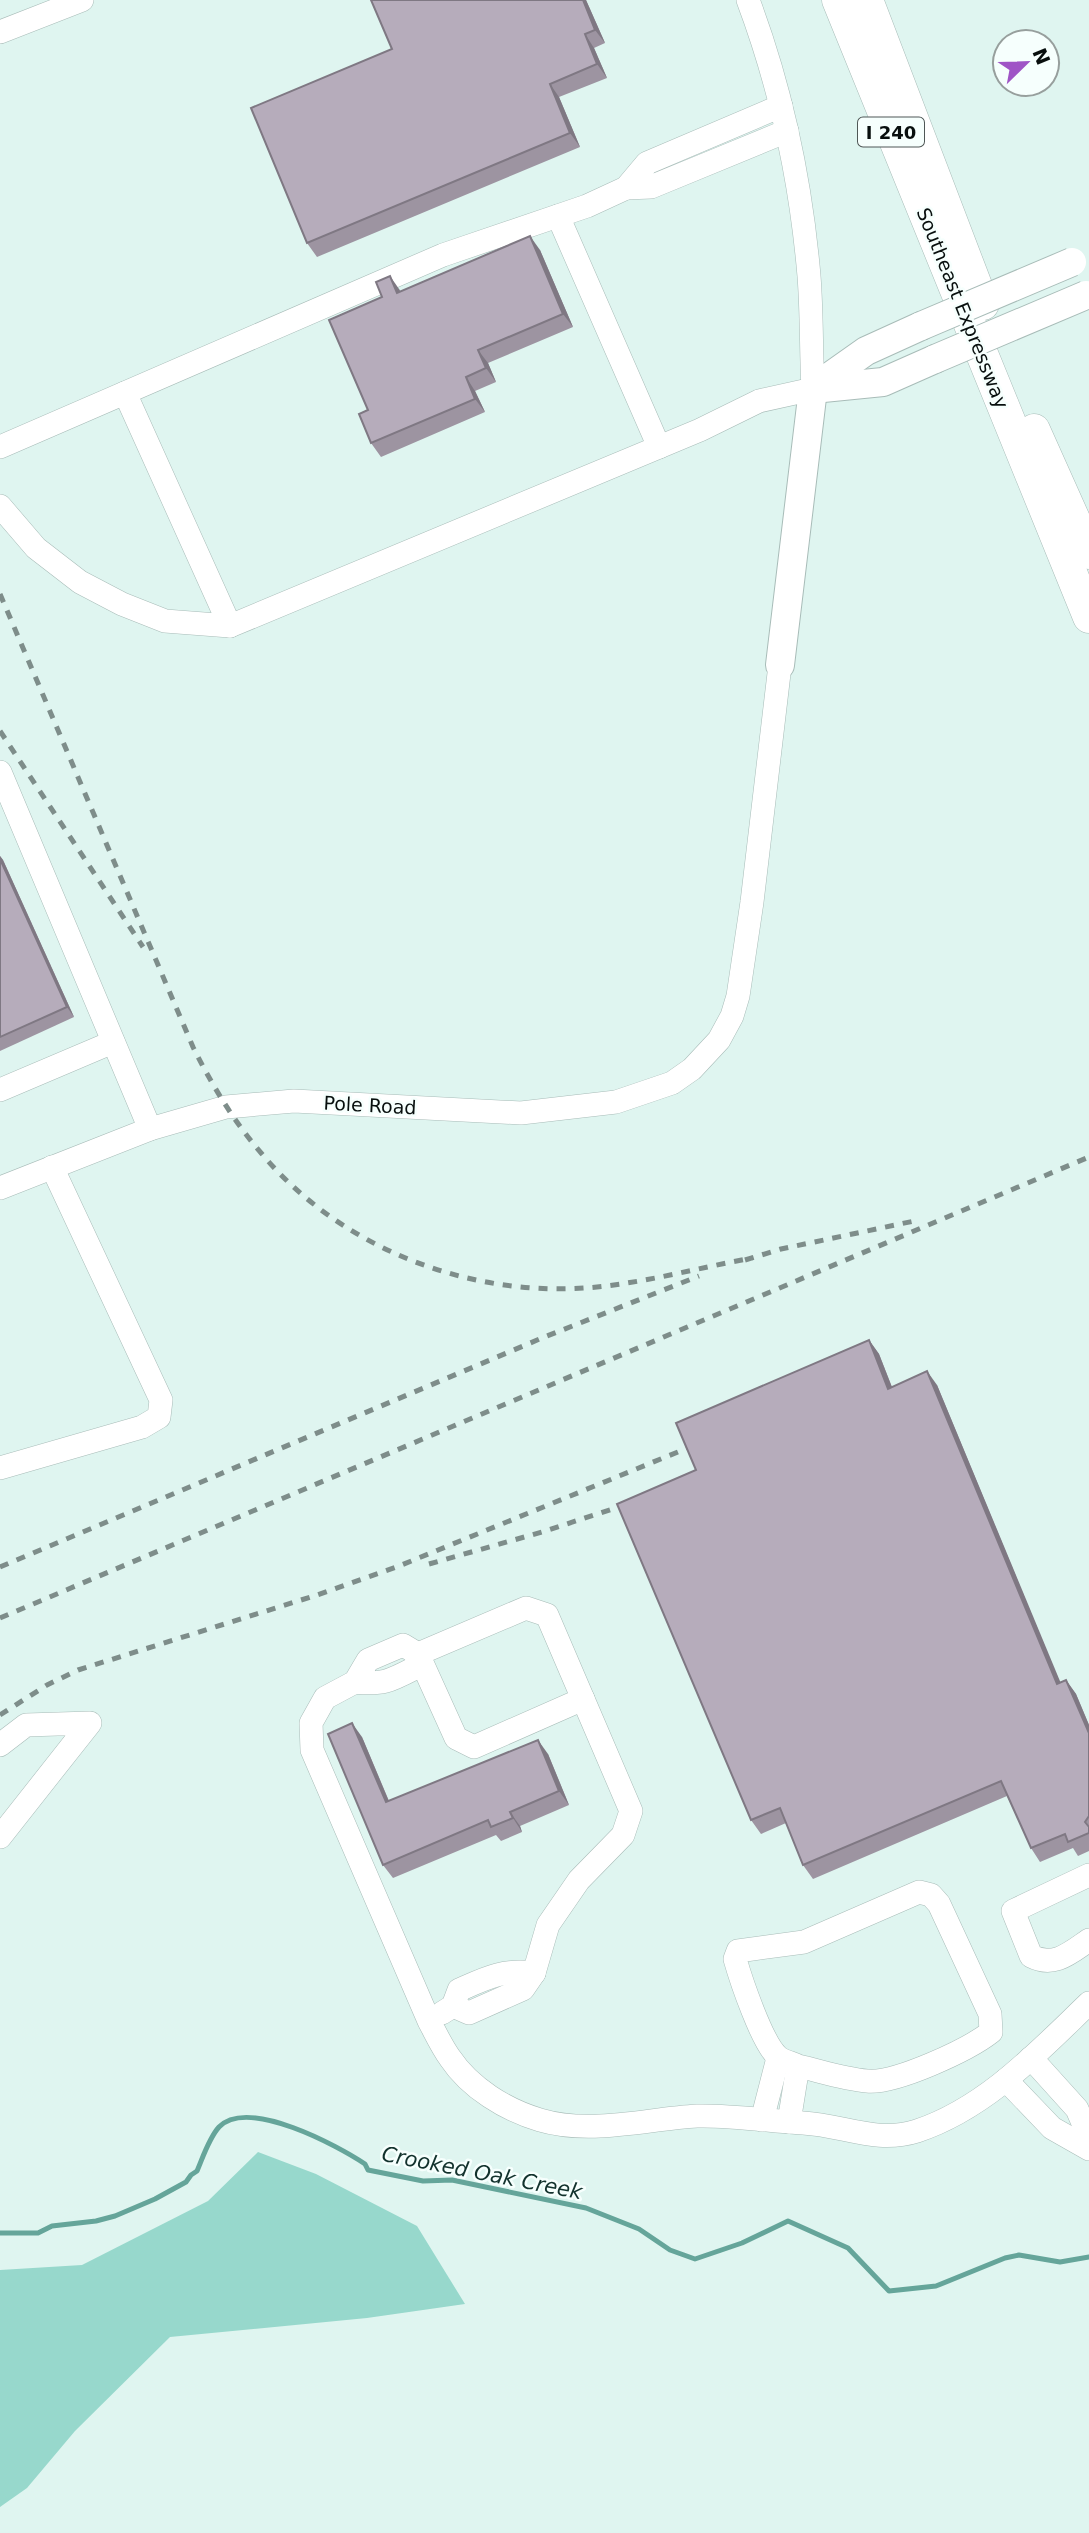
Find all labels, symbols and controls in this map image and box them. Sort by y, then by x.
north arrow [991,28,1061,98]
text: N [1028,45,1055,68]
road number: I 240 [858,118,924,146]
street label: Southeast Expressway [913,204,1013,412]
street label: Pole Road [323,1092,417,1118]
water label: Crooked Oak Creek [380,2142,585,2204]

